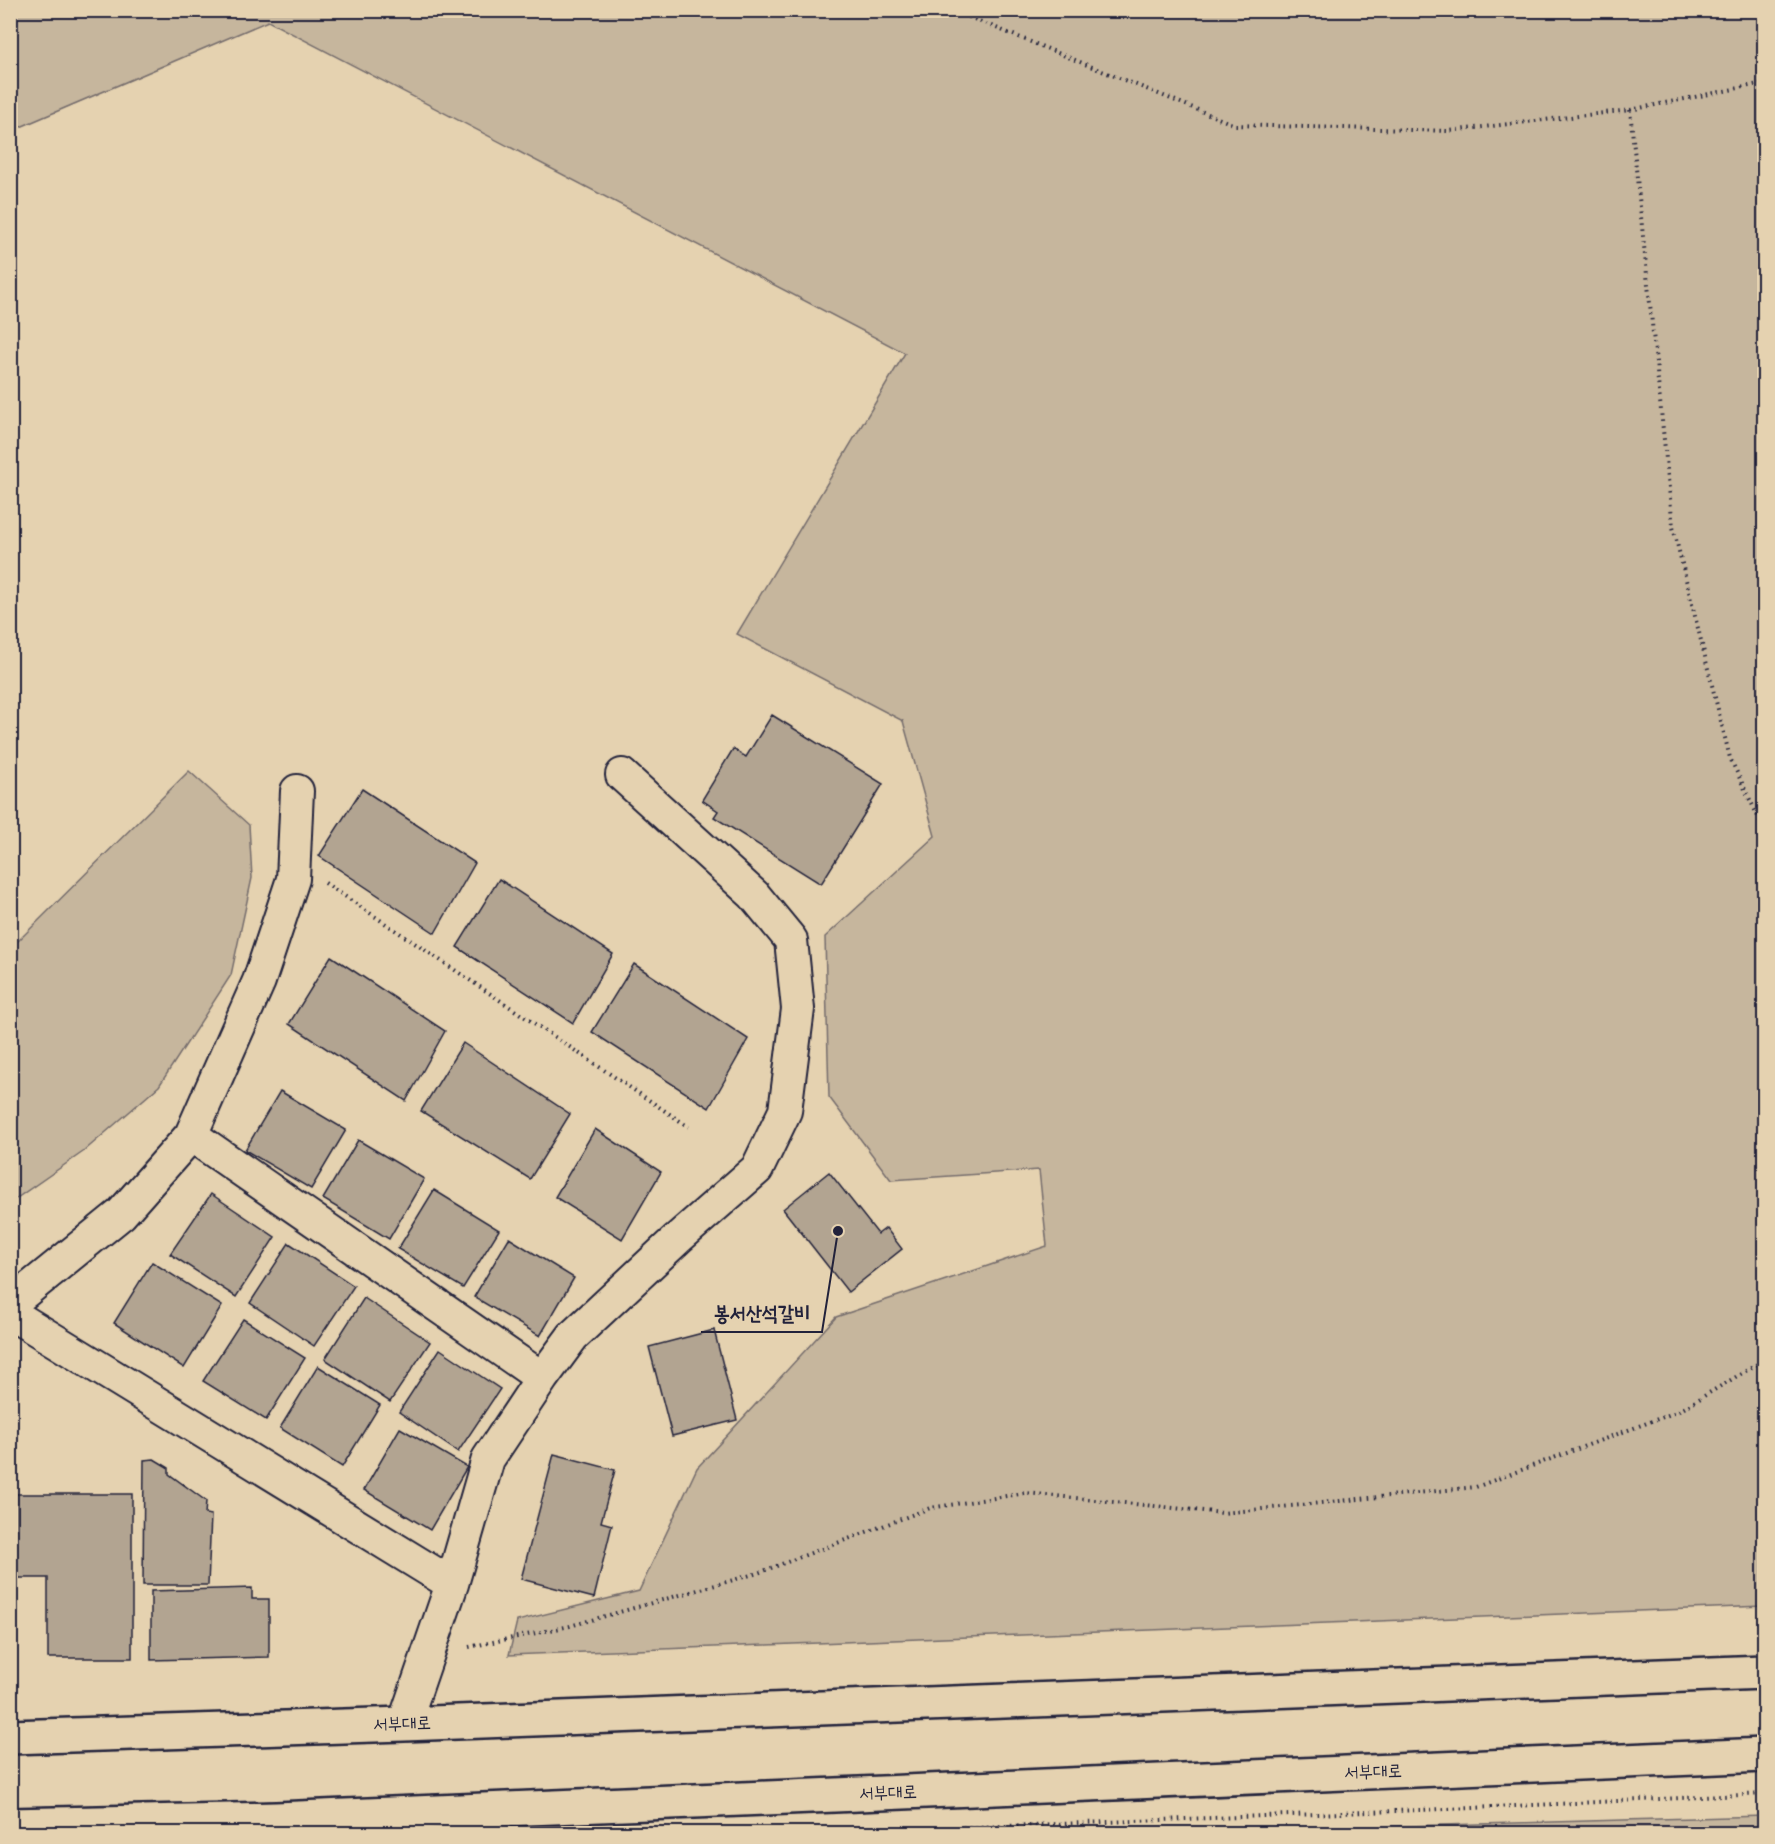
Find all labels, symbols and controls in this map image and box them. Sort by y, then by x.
callout: 봉서산석갈비 [701,1294,822,1332]
text: 봉서산석갈비 [714,1302,810,1326]
street label: 서부대로 [373,1712,431,1736]
street label: 서부대로 [1344,1760,1402,1784]
street label: 서부대로 [859,1781,917,1805]

